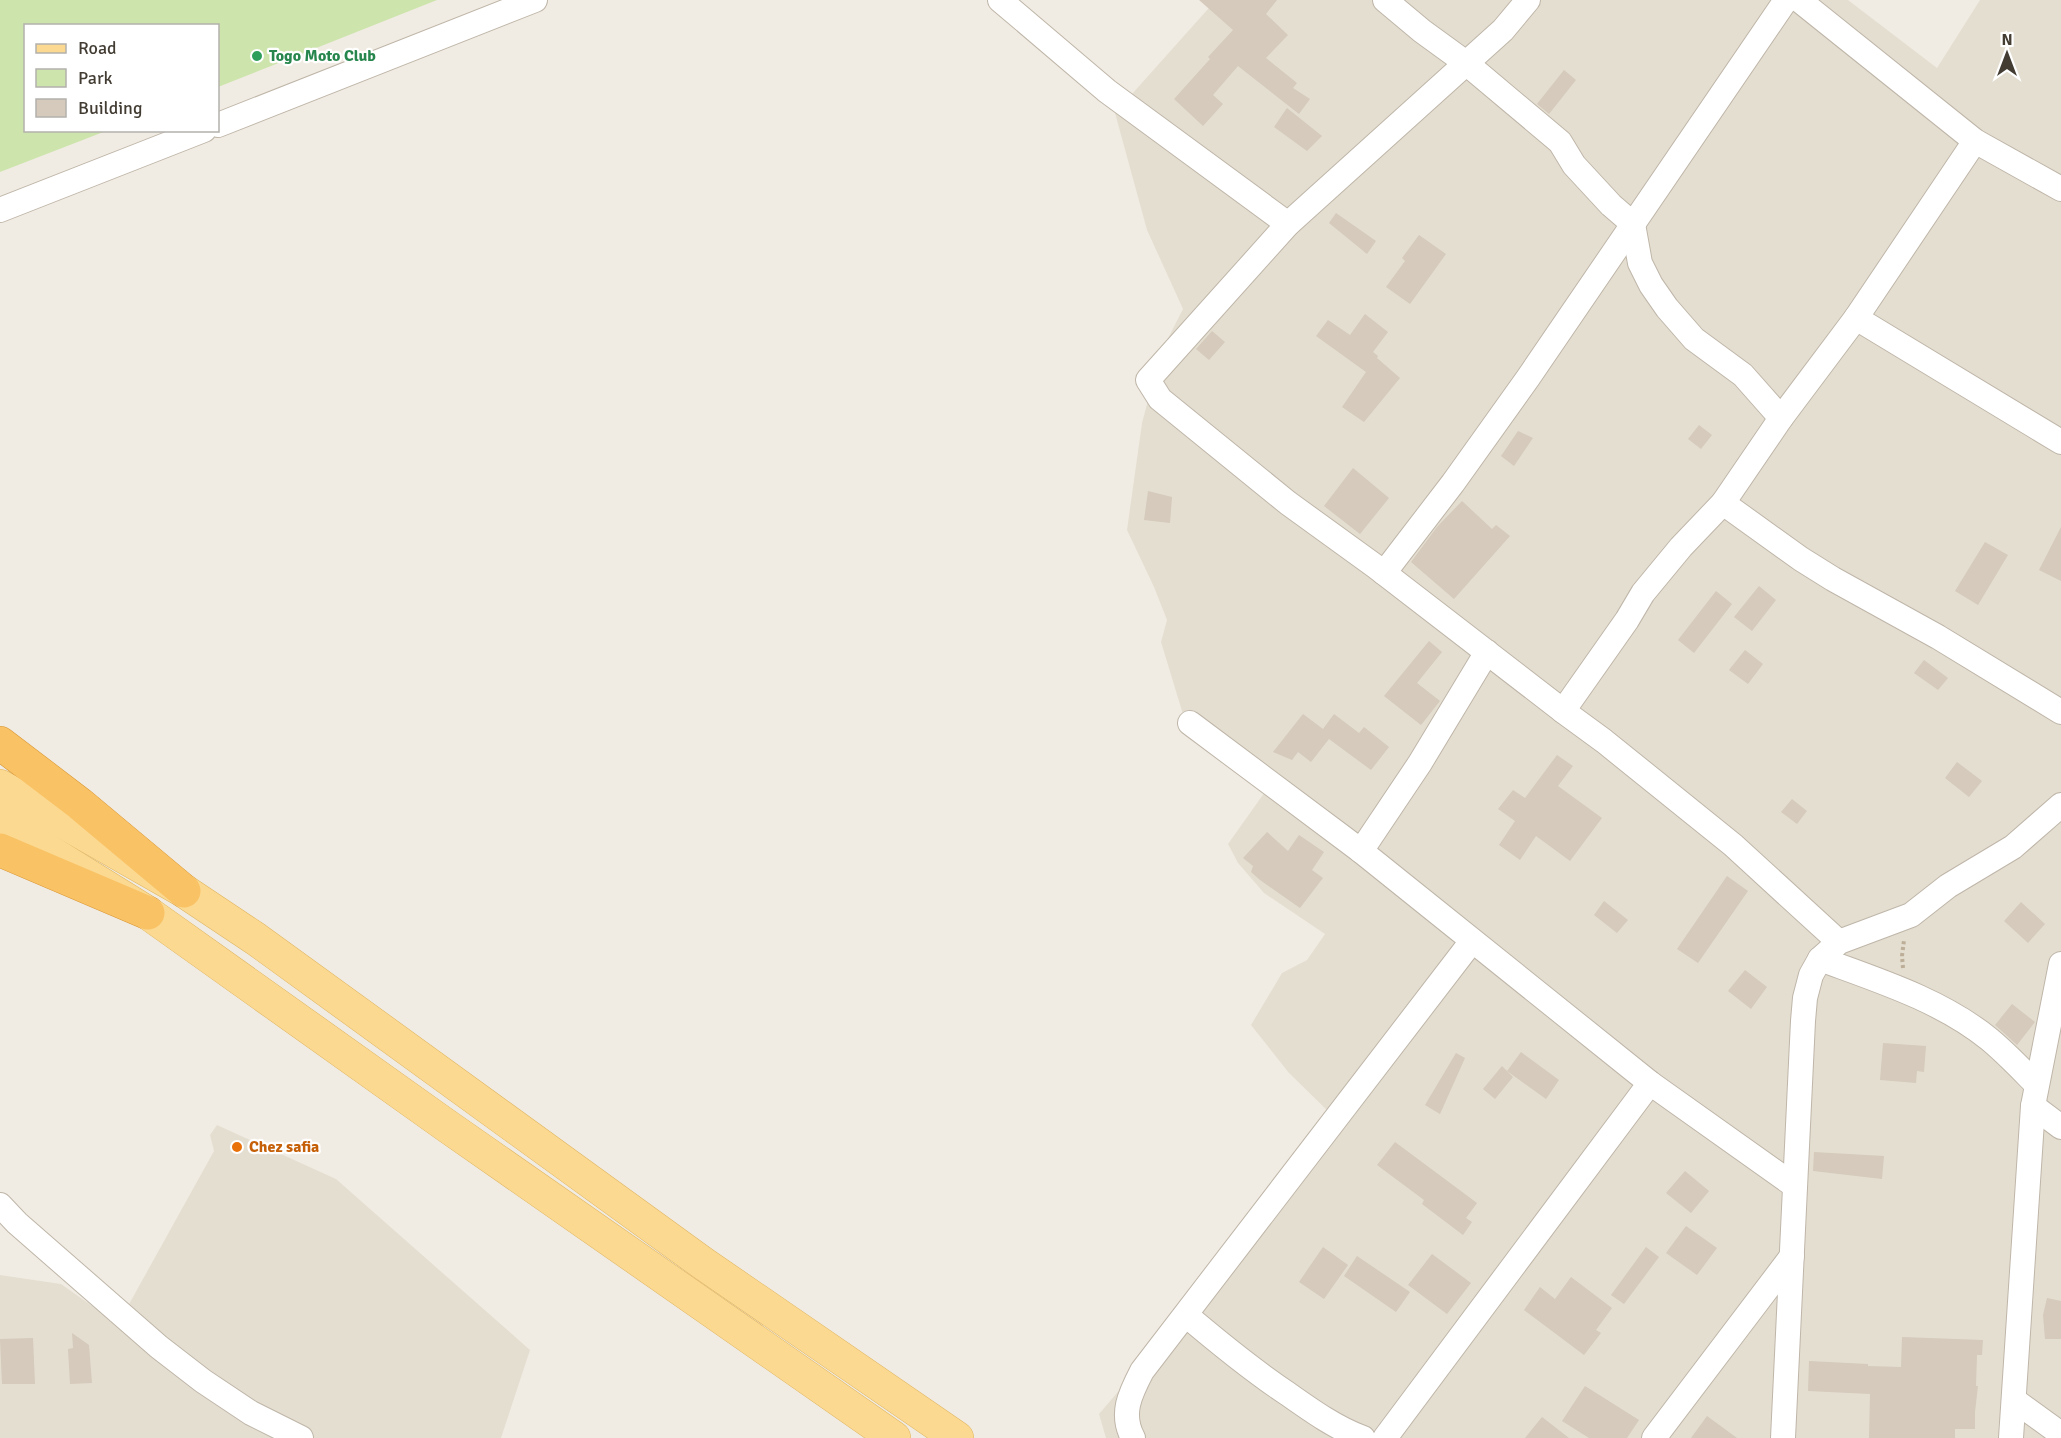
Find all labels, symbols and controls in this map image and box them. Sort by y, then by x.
legend [24,24,219,132]
north arrow [1977,24,2037,84]
text: N [2001,30,2013,50]
text: Road [78,37,117,59]
place label: Togo Moto Club [269,46,376,66]
marker: Togo Moto Club [250,49,264,63]
text: Park [78,67,113,89]
text: Building [78,97,142,119]
place label: Chez safia [249,1137,319,1157]
marker: Chez safia [230,1140,244,1154]

